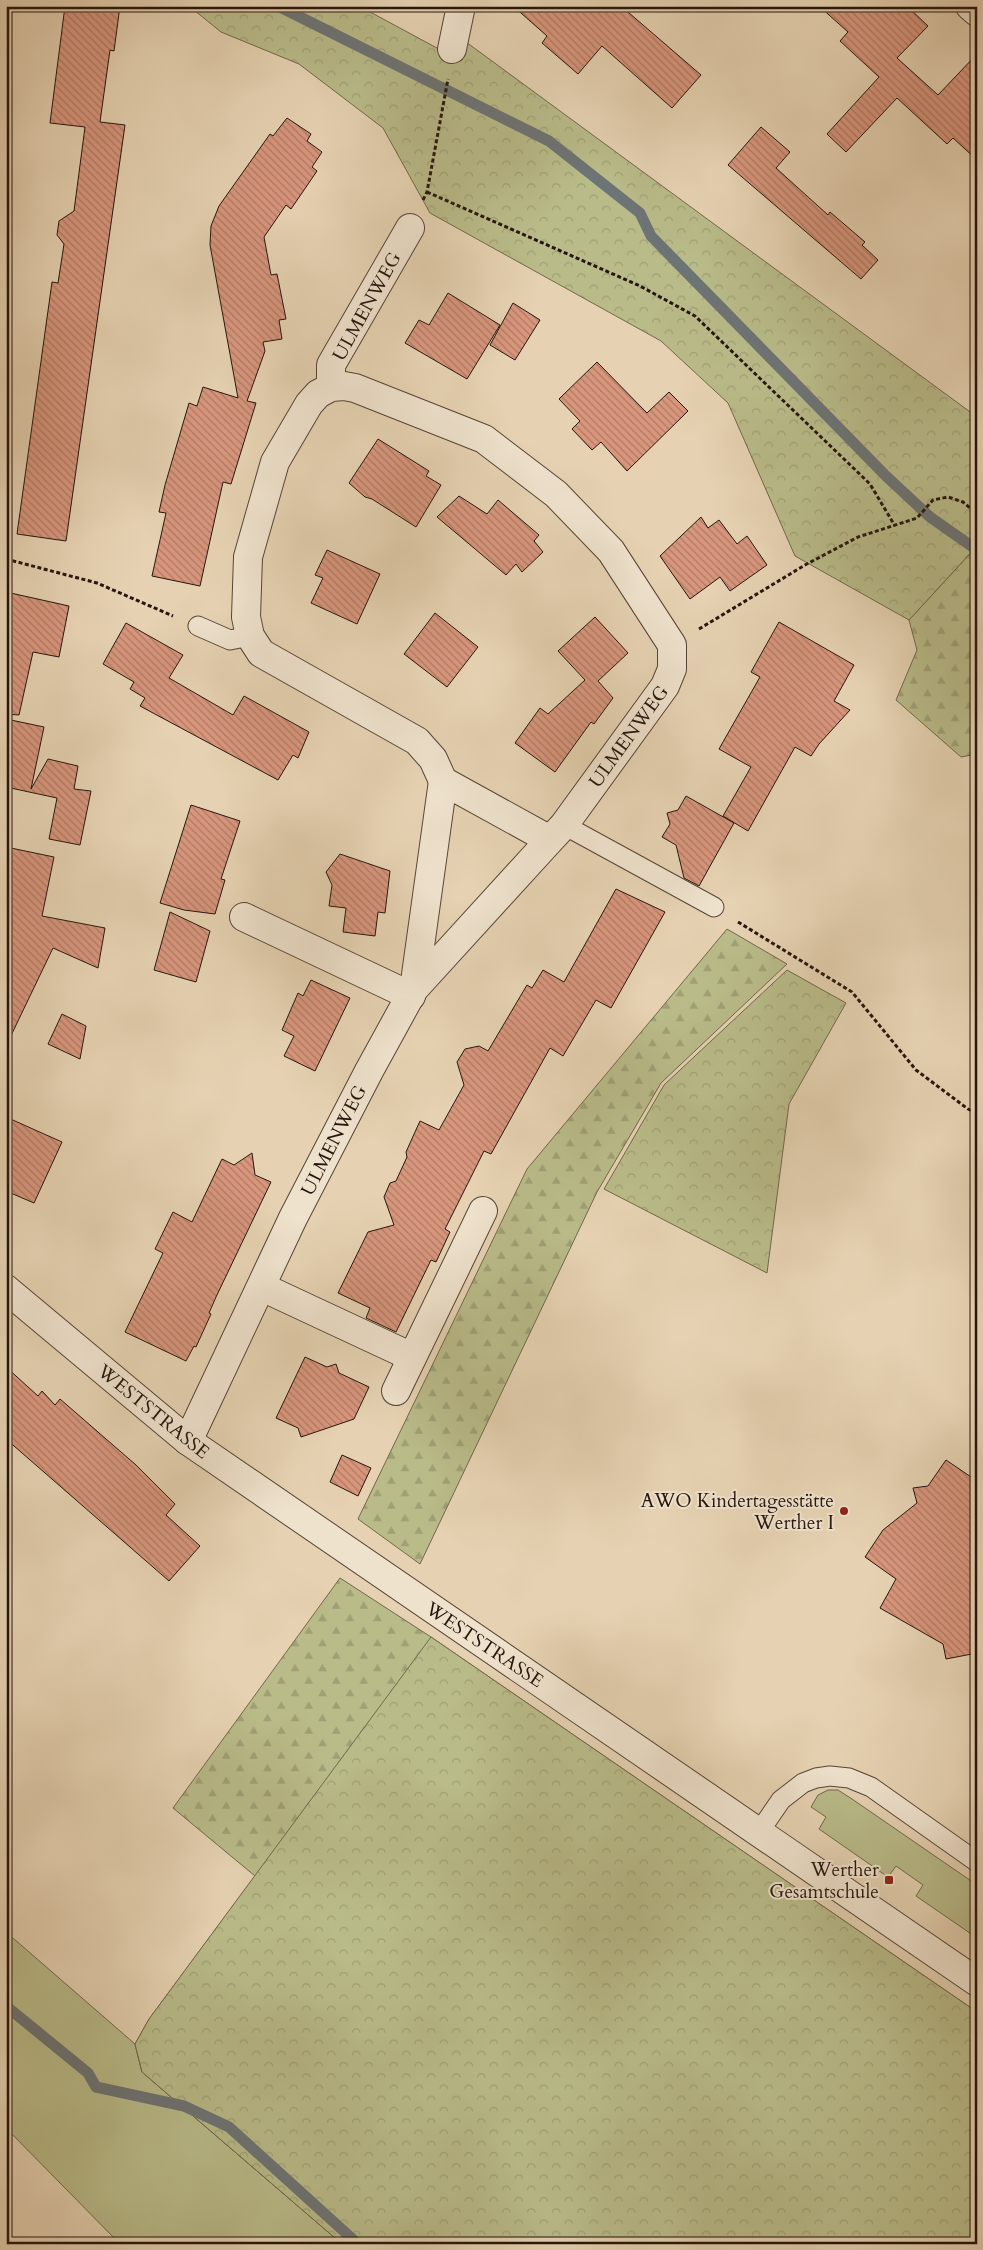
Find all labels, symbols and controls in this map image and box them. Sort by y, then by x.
street label: ULMENWEG [326,247,407,366]
street label: ULMENWEG [583,680,675,793]
street label: ULMENWEG [295,1081,373,1200]
street label: WESTSTRASSE [91,1358,215,1465]
place label: AWO Kindertagesstätte Werther I [641,1488,834,1536]
marker: AWO Kindertagesstätte Werther I [838,1505,850,1517]
street label: WESTSTRASSE [420,1595,549,1694]
place label: Werther Gesamtschule [769,1857,879,1905]
marker: Werther Gesamtschule [883,1874,895,1886]

